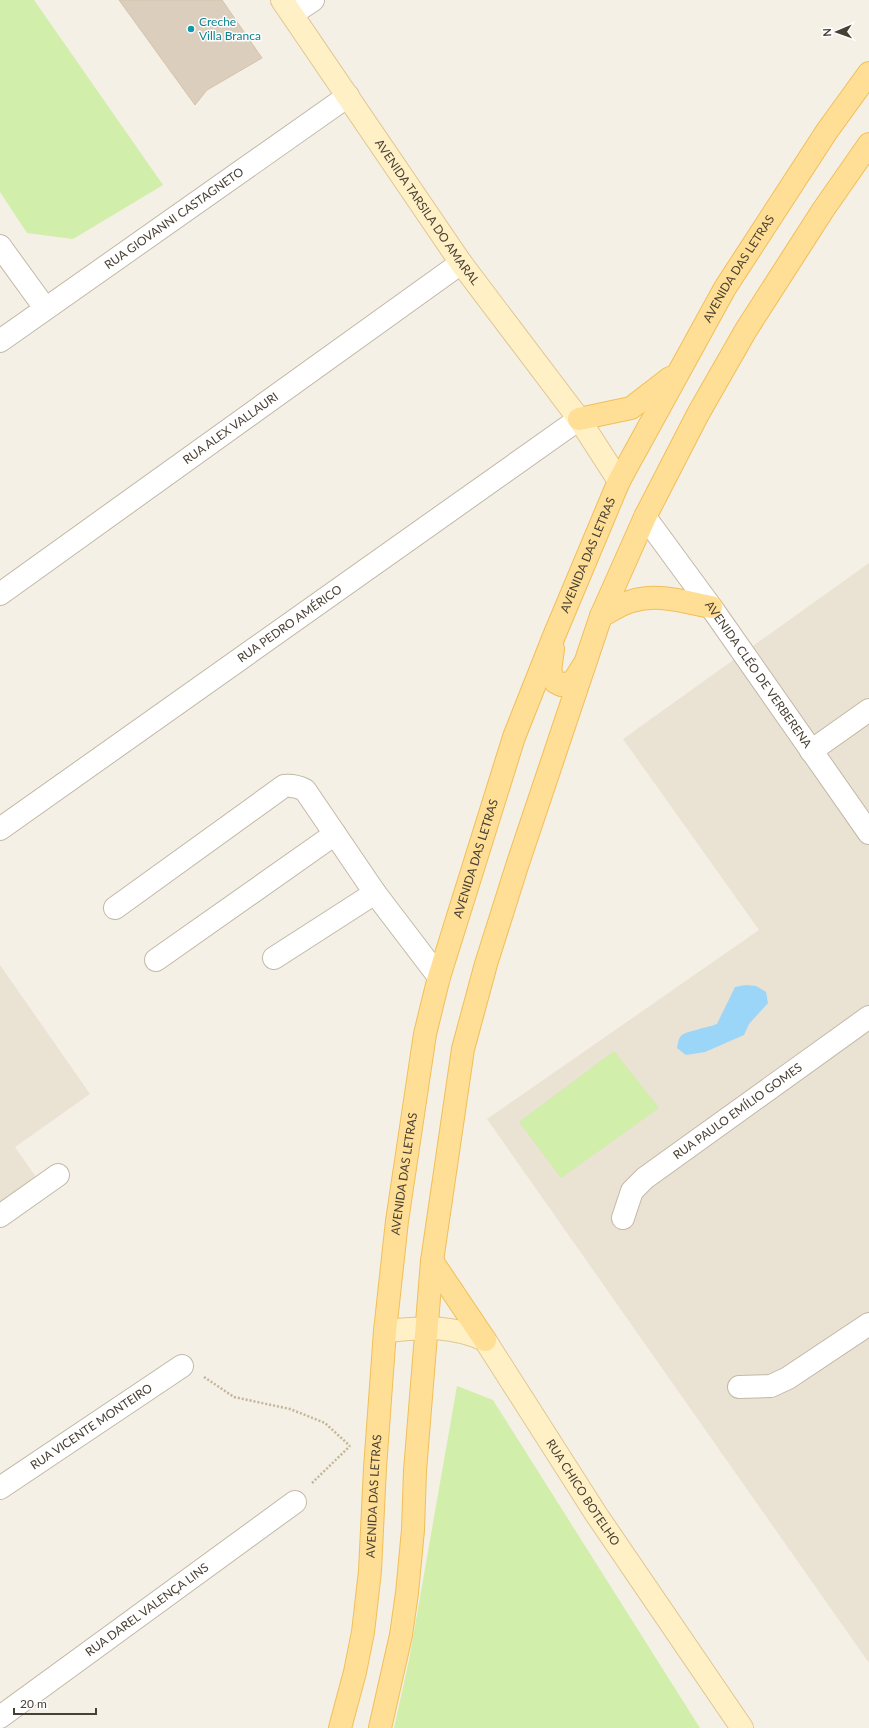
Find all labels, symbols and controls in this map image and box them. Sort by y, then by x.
north arrow [817,12,857,52]
place label: Creche Villa Branca [199,14,261,43]
marker: Creche Villa Branca [186,24,196,34]
text: N [820,28,833,37]
street label: AVENIDA TARSILA DO AMARAL [372,136,483,288]
street label: RUA GIOVANNI CASTAGNETO [101,164,247,272]
street label: AVENIDA DAS LETRAS [700,212,777,325]
street label: RUA ALEX VALLAURI [180,389,281,467]
street label: AVENIDA DAS LETRAS [557,495,618,615]
street label: RUA PEDRO AMÉRICO [234,581,345,666]
street label: AVENIDA CLÉO DE VERBERENA [702,598,816,751]
street label: AVENIDA DAS LETRAS [450,797,501,920]
street label: RUA PAULO EMÍLIO GOMES [670,1060,805,1162]
street label: AVENIDA DAS LETRAS [388,1111,420,1236]
street label: RUA VICENTE MONTEIRO [27,1380,155,1473]
street label: AVENIDA DAS LETRAS [363,1434,384,1558]
street label: RUA CHICO BOTELHO [543,1436,624,1549]
street label: RUA DAREL VALENÇA LINS [82,1560,211,1659]
scale bar [14,1690,96,1716]
text: 20 m [20,1696,47,1711]

